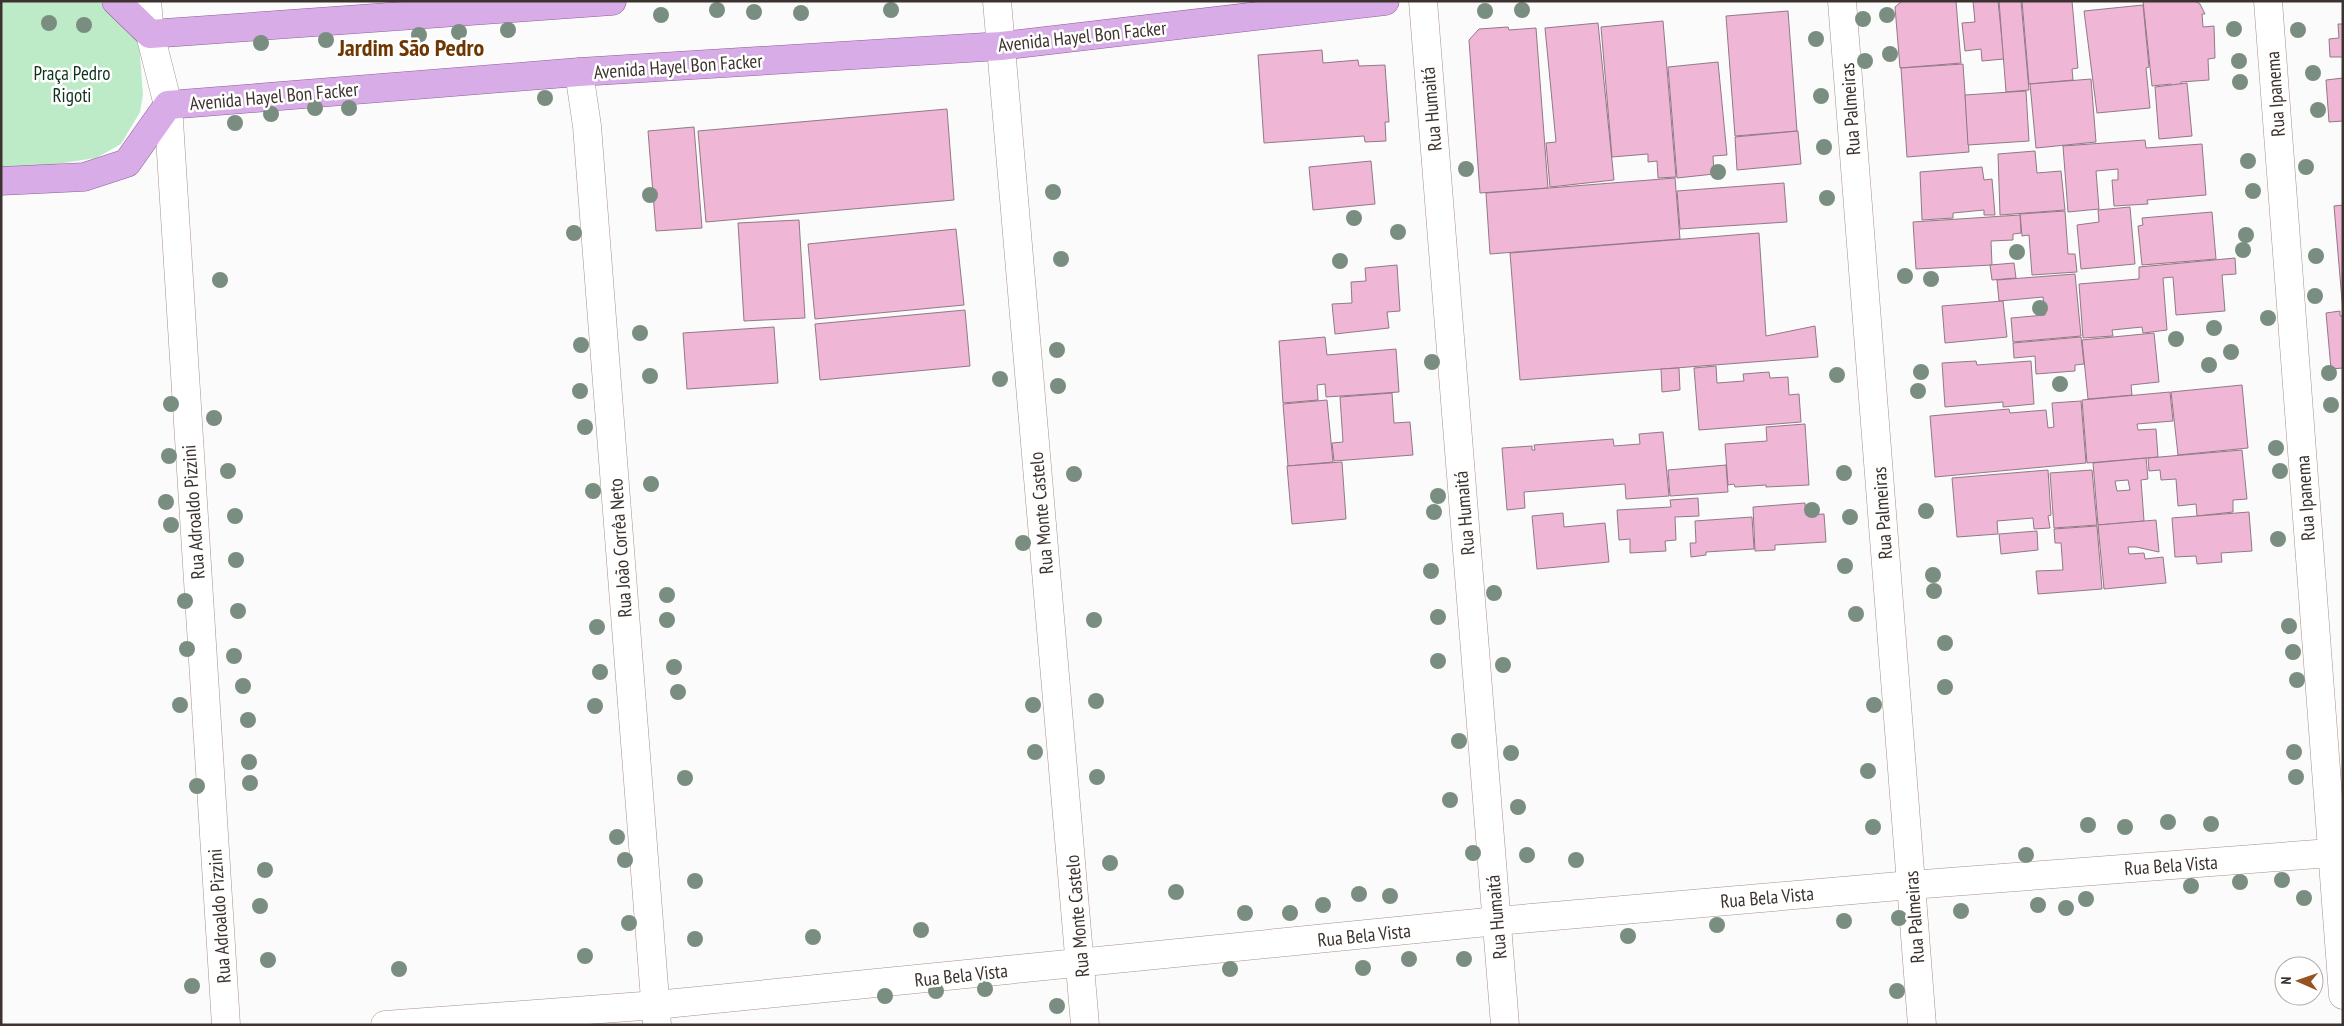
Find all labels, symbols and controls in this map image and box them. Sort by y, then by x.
street label: Avenida Hayel Bon Facker [997,15,1168,57]
district label: Jardim São Pedro [337,32,484,63]
street label: Avenida Hayel Bon Facker [593,48,764,84]
street label: Rua Ipanema [2260,51,2290,137]
park label: Praça Pedro Rigoti [34,61,110,107]
street label: Rua Palmeiras [1835,62,1865,156]
street label: Rua Humaitá [1415,66,1447,152]
street label: Avenida Hayel Bon Facker [189,77,360,115]
street label: Rua Adroaldo Pizzini [176,444,210,580]
street label: Rua Monte Castelo [1024,451,1058,575]
street label: Rua Ipanema [2290,455,2320,541]
street label: Rua Palmeiras [1867,466,1897,560]
street label: Rua Humaitá [1448,470,1480,556]
street label: Rua João Corrêa Neto [603,478,637,618]
street label: Rua Adroaldo Pizzini [202,848,236,984]
street label: Rua Bela Vista [2123,850,2219,880]
street label: Rua Monte Castelo [1060,854,1094,978]
street label: Rua Palmeiras [1899,870,1929,964]
street label: Rua Humaitá [1480,874,1512,960]
street label: Rua Bela Vista [1719,881,1815,913]
street label: Rua Bela Vista [1316,918,1412,952]
north arrow [2274,956,2324,1006]
street label: Rua Bela Vista [913,958,1009,992]
text: N [2277,976,2295,985]

